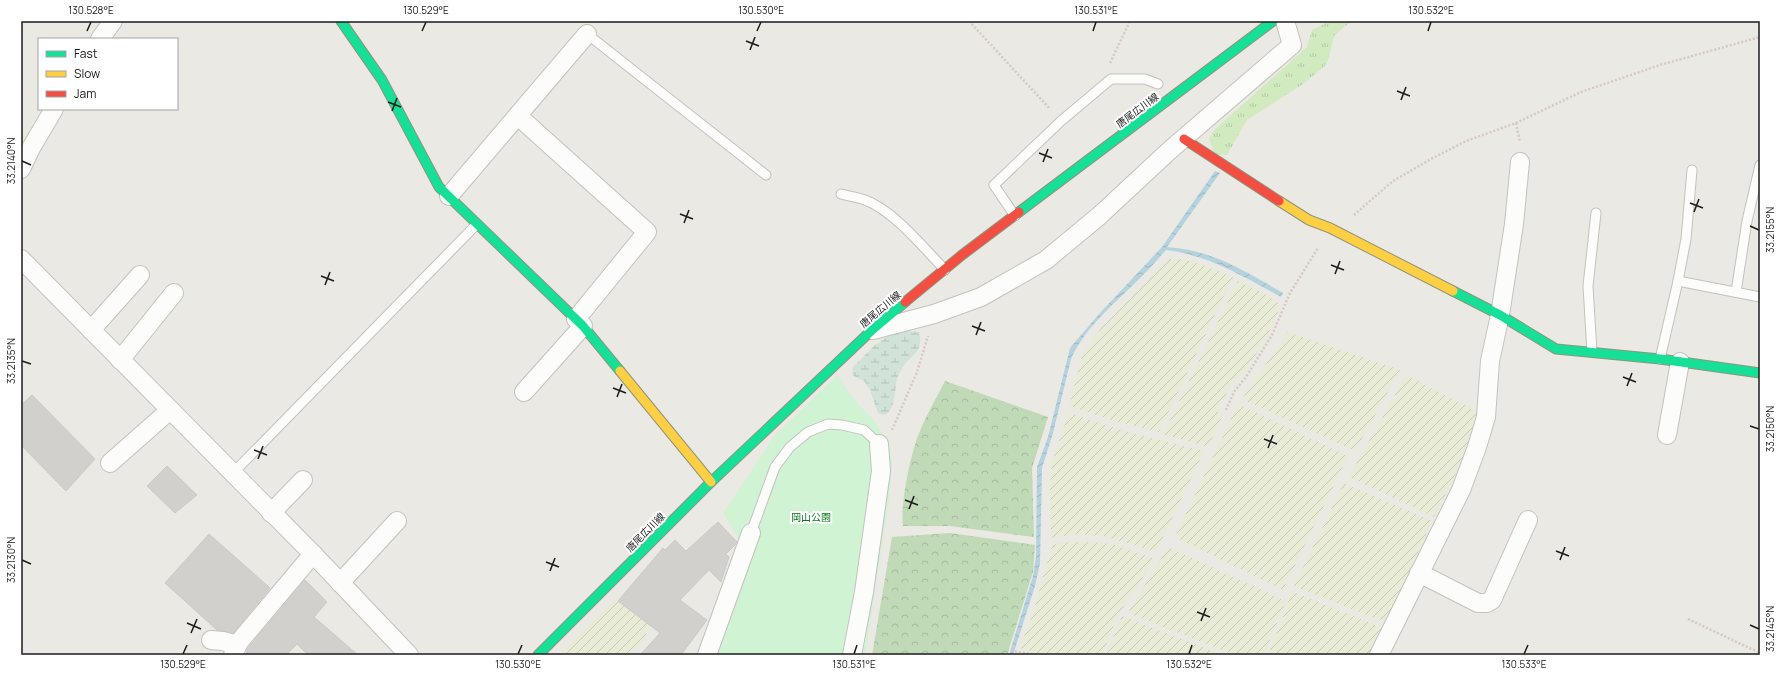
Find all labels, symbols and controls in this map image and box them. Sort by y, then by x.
text: 130.528°E [68,3,114,17]
text: 130.529°E [403,3,449,17]
text: 130.530°E [738,3,784,17]
text: 130.531°E [1074,3,1118,17]
text: 130.532°E [1408,3,1454,17]
legend [38,38,178,110]
text: Fast [74,45,98,62]
text: Slow [74,65,100,82]
text: Jam [74,85,96,102]
street label: 唐尾広川線 [1113,89,1161,131]
text: 33.2140°N [4,138,18,184]
text: 33.2155°N [1763,207,1777,253]
street label: 唐尾広川線 [856,288,904,330]
text: 33.2135°N [4,338,18,384]
text: 33.2150°N [1763,406,1777,452]
street label: 唐尾広川線 [622,509,668,555]
park label: 岡山公園 [791,510,831,524]
text: 33.2130°N [4,537,18,583]
text: 33.2145°N [1763,606,1777,652]
text: 130.529°E [160,657,206,671]
text: 130.530°E [495,657,541,671]
text: 130.531°E [832,657,876,671]
text: 130.532°E [1166,657,1212,671]
text: 130.533°E [1501,657,1547,671]

